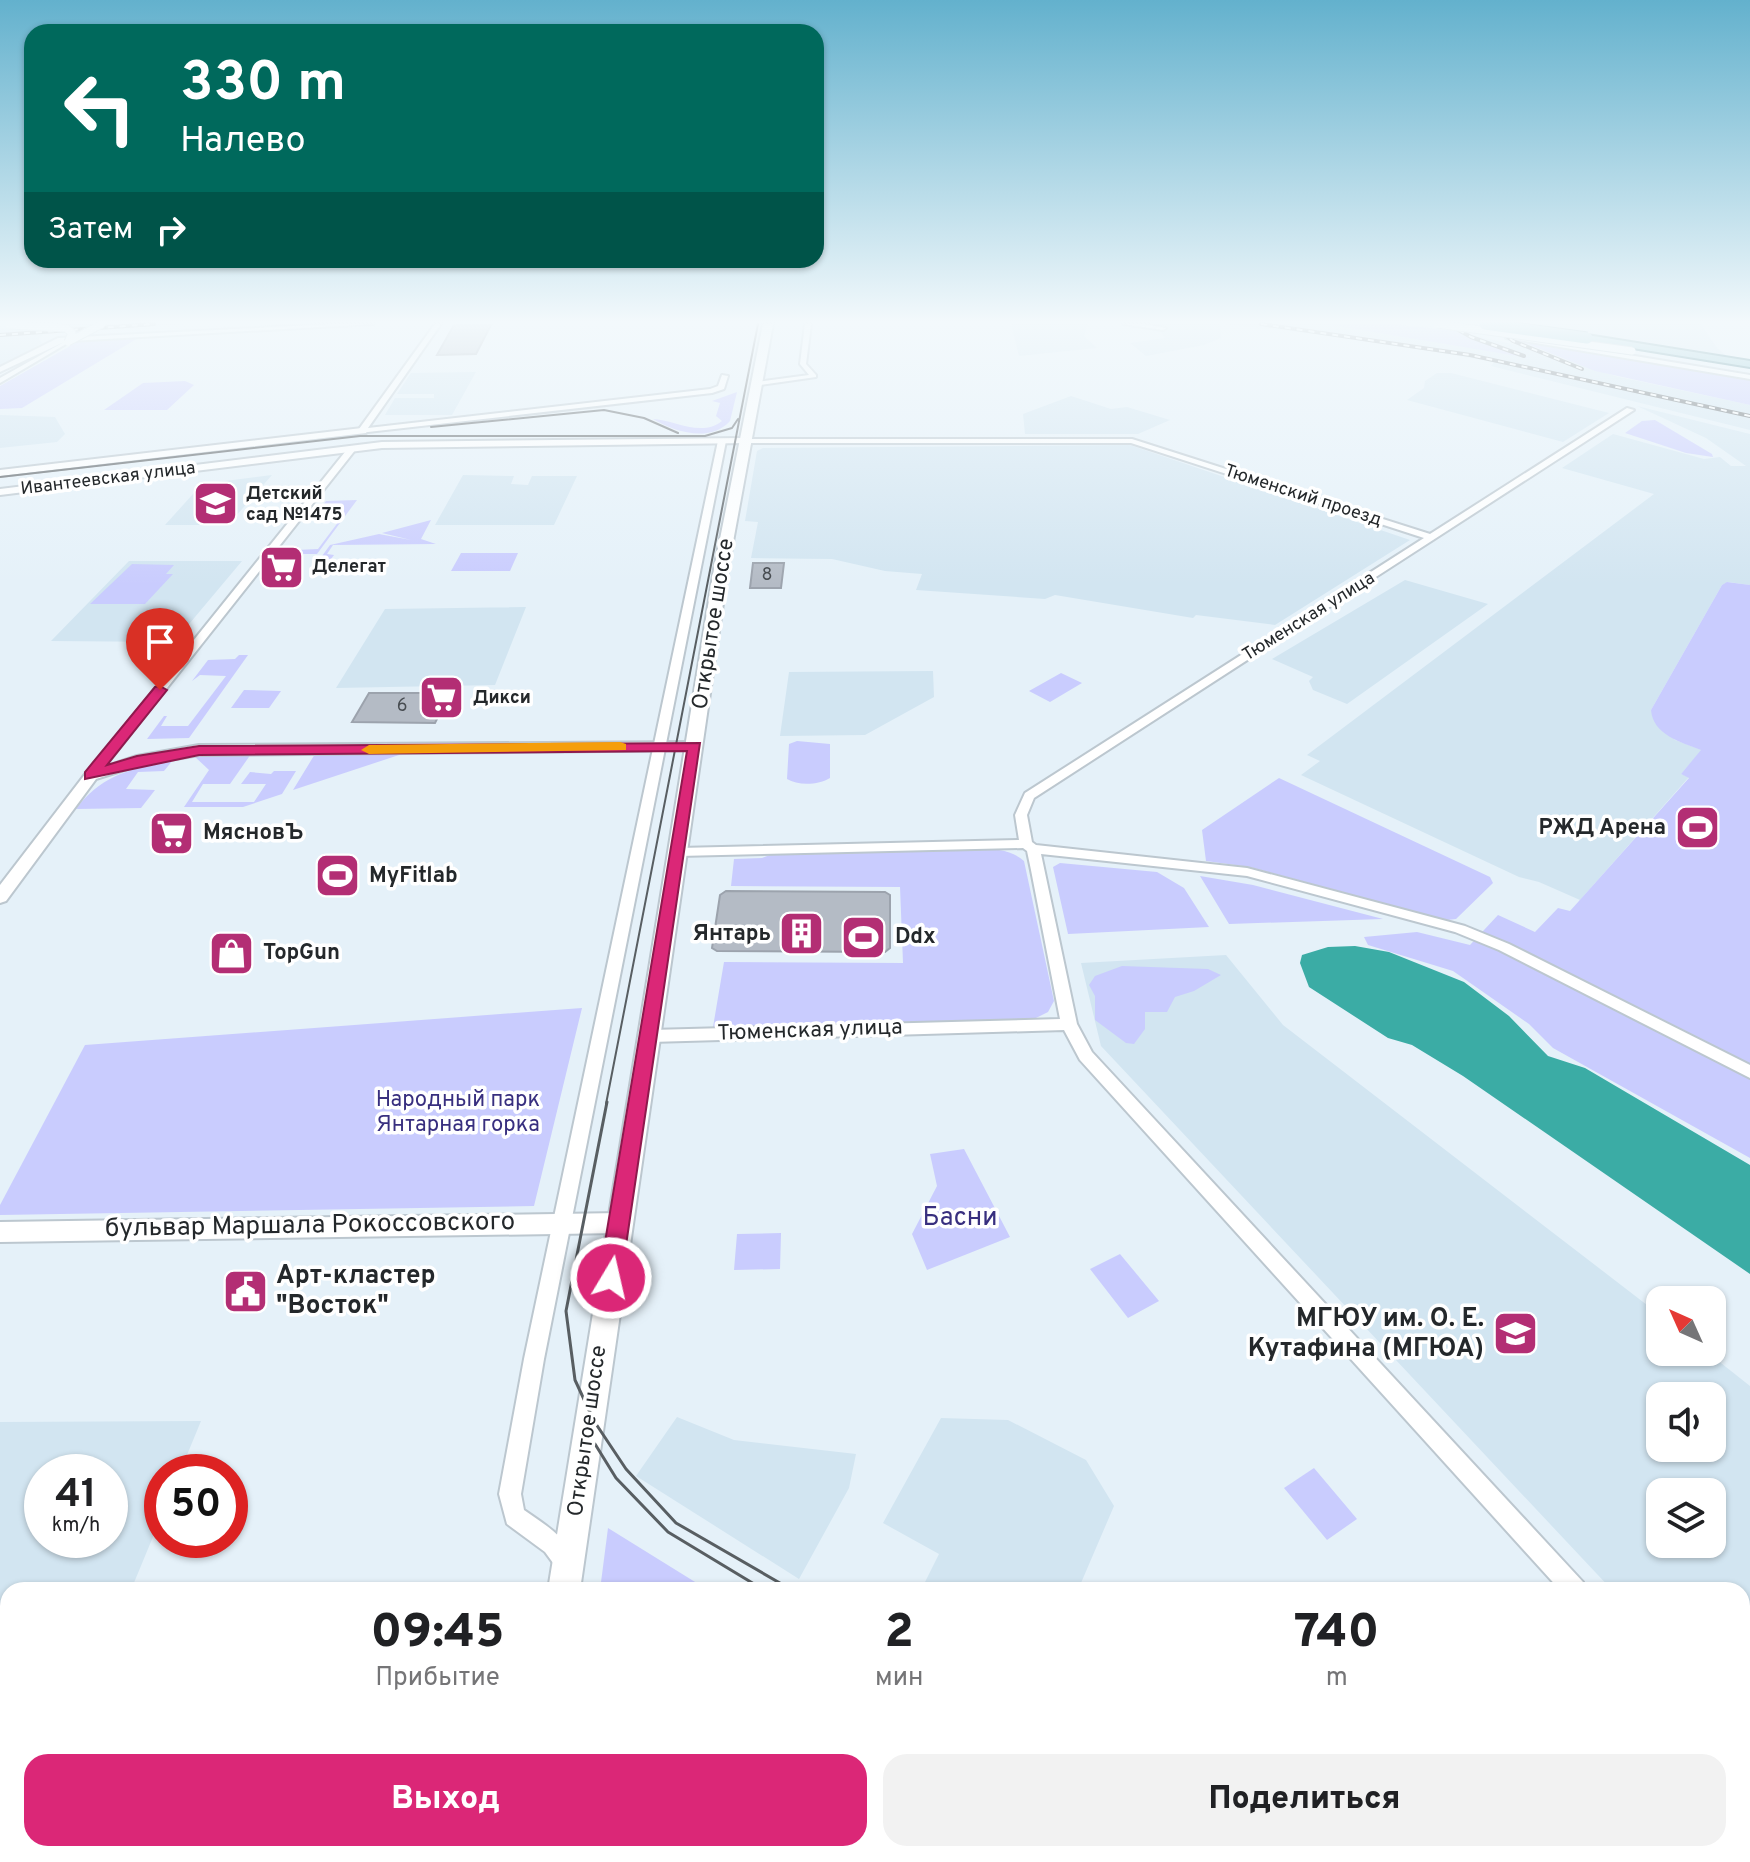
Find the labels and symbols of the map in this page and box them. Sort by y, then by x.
street label: Ивантеевская улица [19,457,197,501]
street label: Тюменский проезд [1221,460,1385,532]
school or university icon: Детский сад №1475 [191,480,239,528]
place label: Детский сад №1475 [246,483,343,527]
street label: Открытое шоссе [687,537,741,711]
supermarket icon: Делегат [257,543,305,591]
place label: Делегат [312,556,387,579]
house number: 8 [762,564,773,587]
street label: Тюменская улица [1239,567,1379,667]
pin [126,608,194,690]
supermarket icon: Дикси [418,674,466,722]
place label: Дикси [473,687,531,710]
house number: 6 [397,695,407,718]
sports icon: РЖД Арена [1673,804,1721,852]
supermarket icon: МясновЪ [148,809,196,857]
place label: РЖД Арена [1539,815,1666,842]
place label: МясновЪ [203,820,304,847]
sports icon: MyFitlab [314,852,362,900]
place label: MyFitlab [369,863,458,890]
building icon: Янтарь [778,910,826,958]
sports icon: Ddx [840,913,888,961]
place label: Янтарь [693,921,771,948]
place label: Ddx [895,924,936,951]
shop icon: TopGun [208,929,256,977]
place label: TopGun [263,940,340,967]
street label: Тюменская улица [717,1014,903,1048]
park label: Народный парк Янтарная горка [376,1087,540,1139]
park label: Басни [923,1202,998,1235]
street label: бульвар Маршала Рокоссовского [105,1206,515,1246]
position arrow [569,1236,653,1320]
place label: Арт-кластер "Восток" [276,1260,436,1323]
public building icon: Арт-кластер "Восток" [221,1267,269,1315]
north arrow [1646,1286,1726,1366]
place label: МГЮУ им. О. Е. Кутафина (МГЮА) [1248,1303,1484,1366]
school or university icon: МГЮУ им. О. Е. Кутафина (МГЮА) [1491,1310,1539,1358]
street label: Открытое шоссе [563,1344,613,1518]
speed limit sign: 50 [144,1454,248,1558]

